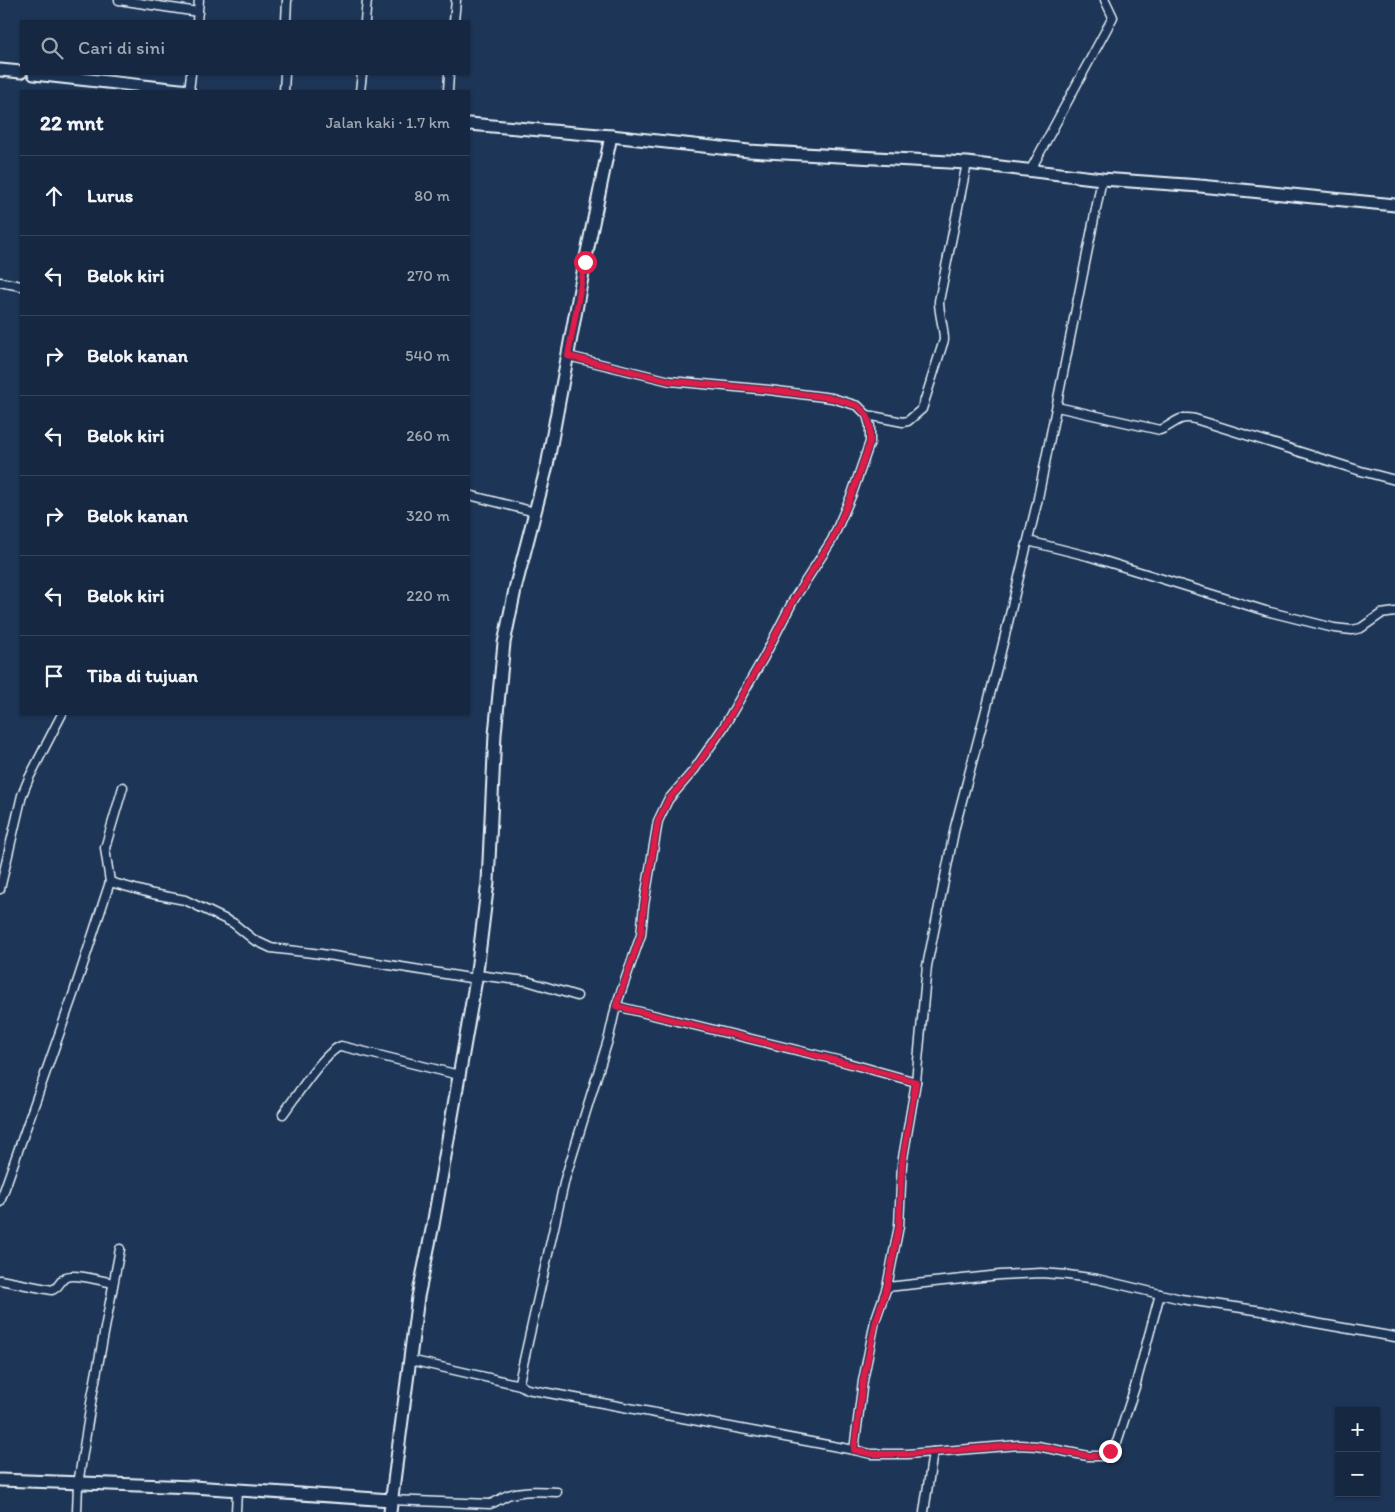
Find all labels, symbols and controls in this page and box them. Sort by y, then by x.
search box [20,20,470,75]
icon: search [38,34,66,62]
text: Cari di sini [78,36,165,59]
text: 22 mnt [40,110,104,135]
text: Jalan kaki · 1.7 km [326,113,450,132]
icon: ahead [40,182,68,210]
text: Lurus [87,184,133,207]
text: 80 m [414,186,450,205]
route start [574,251,597,274]
icon: left [40,262,68,290]
text: Belok kiri [87,264,164,287]
text: 270 m [407,266,450,285]
icon: right [40,342,68,370]
text: Belok kanan [87,344,188,367]
text: 540 m [405,346,450,365]
icon: left [40,422,68,450]
text: Belok kiri [87,424,164,447]
text: 260 m [406,426,450,445]
icon: right [40,502,68,530]
text: Belok kanan [87,504,188,527]
text: 320 m [406,506,450,525]
icon: left [40,582,68,610]
text: Belok kiri [87,584,164,607]
text: 220 m [406,586,450,605]
icon: arrive [40,662,68,690]
text: Tiba di tujuan [87,664,198,687]
map controls [1335,1407,1380,1497]
button: + [1335,1407,1380,1452]
route end [1099,1440,1122,1463]
button: − [1335,1452,1380,1497]

